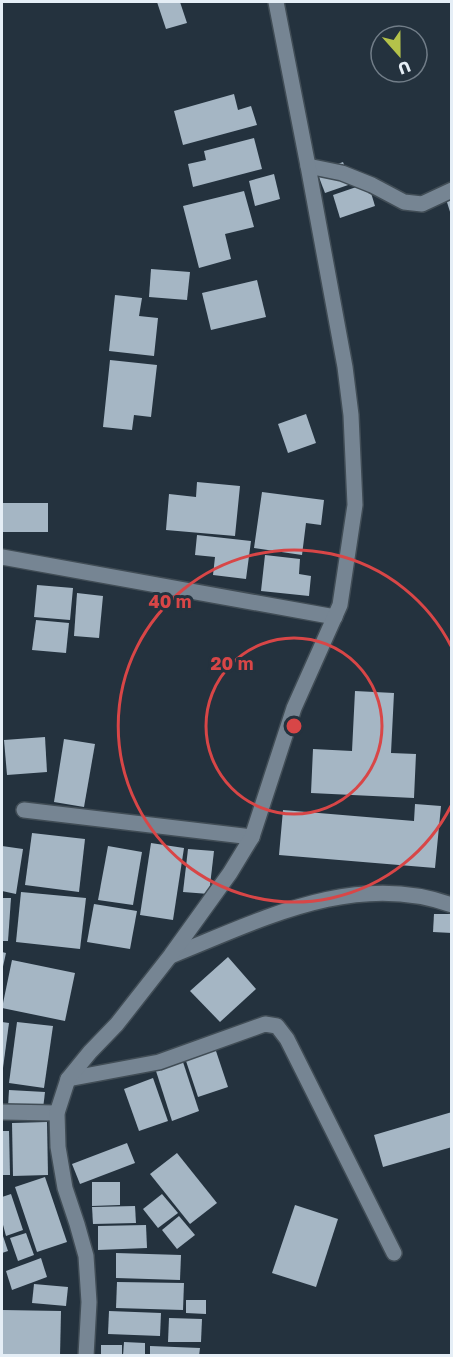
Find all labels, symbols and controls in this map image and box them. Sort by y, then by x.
north arrow [369,24,429,84]
text: U [395,57,413,79]
text: 40 m [148,590,192,612]
text: 20 m [211,652,253,674]
centre of rings [284,716,304,736]

